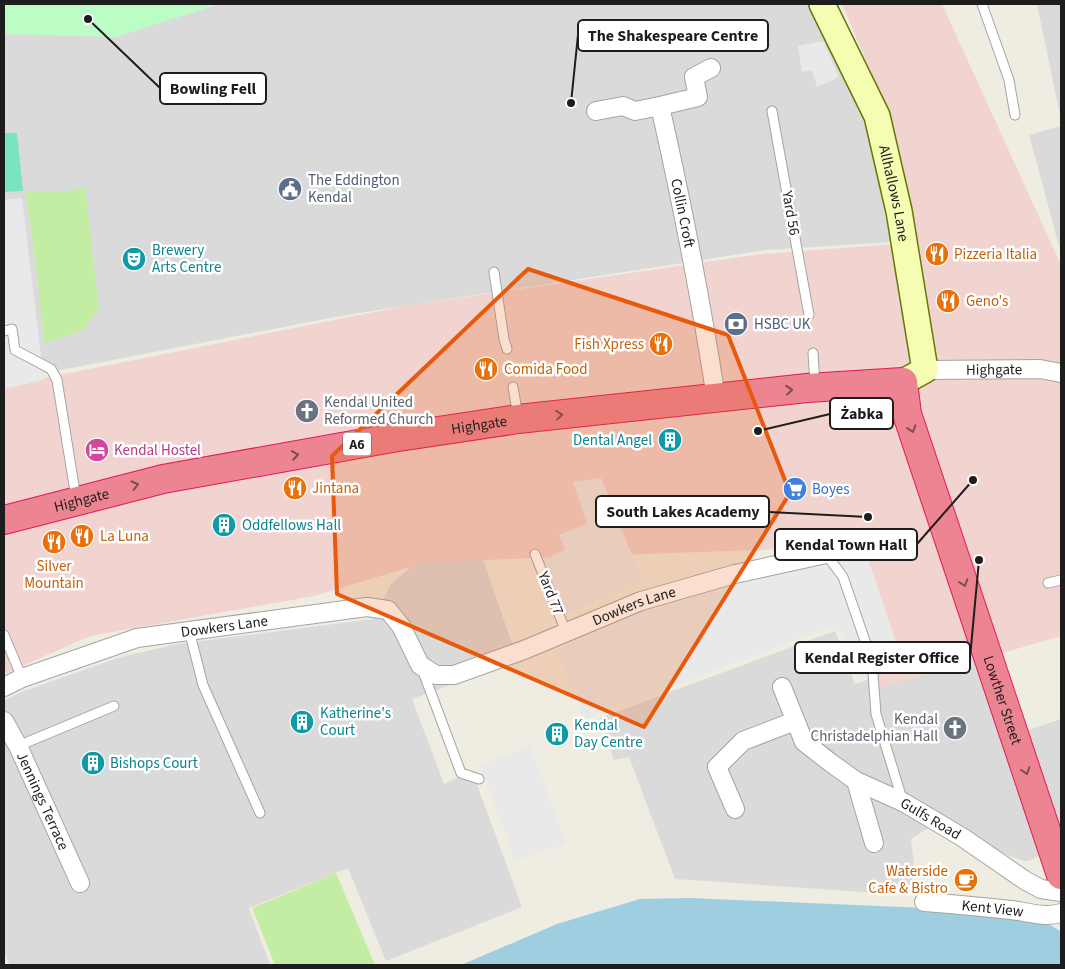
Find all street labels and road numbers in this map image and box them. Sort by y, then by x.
street label: Allhallows Lane [873,143,914,243]
street label: Collin Croft [665,177,700,249]
street label: Yard 56 [776,188,805,237]
street label: Highgate [966,359,1022,381]
street label: Highgate [450,411,509,440]
road number: A6 [343,432,371,456]
street label: Highgate [52,483,111,518]
street label: Yard 77 [532,567,569,618]
street label: Dowkers Lane [589,582,678,631]
street label: Dowkers Lane [180,610,269,643]
street label: Lowther Street [977,653,1027,747]
street label: Jennings Terrace [11,749,74,854]
street label: Gulfs Road [896,793,965,845]
street label: Kent View [961,895,1025,923]

